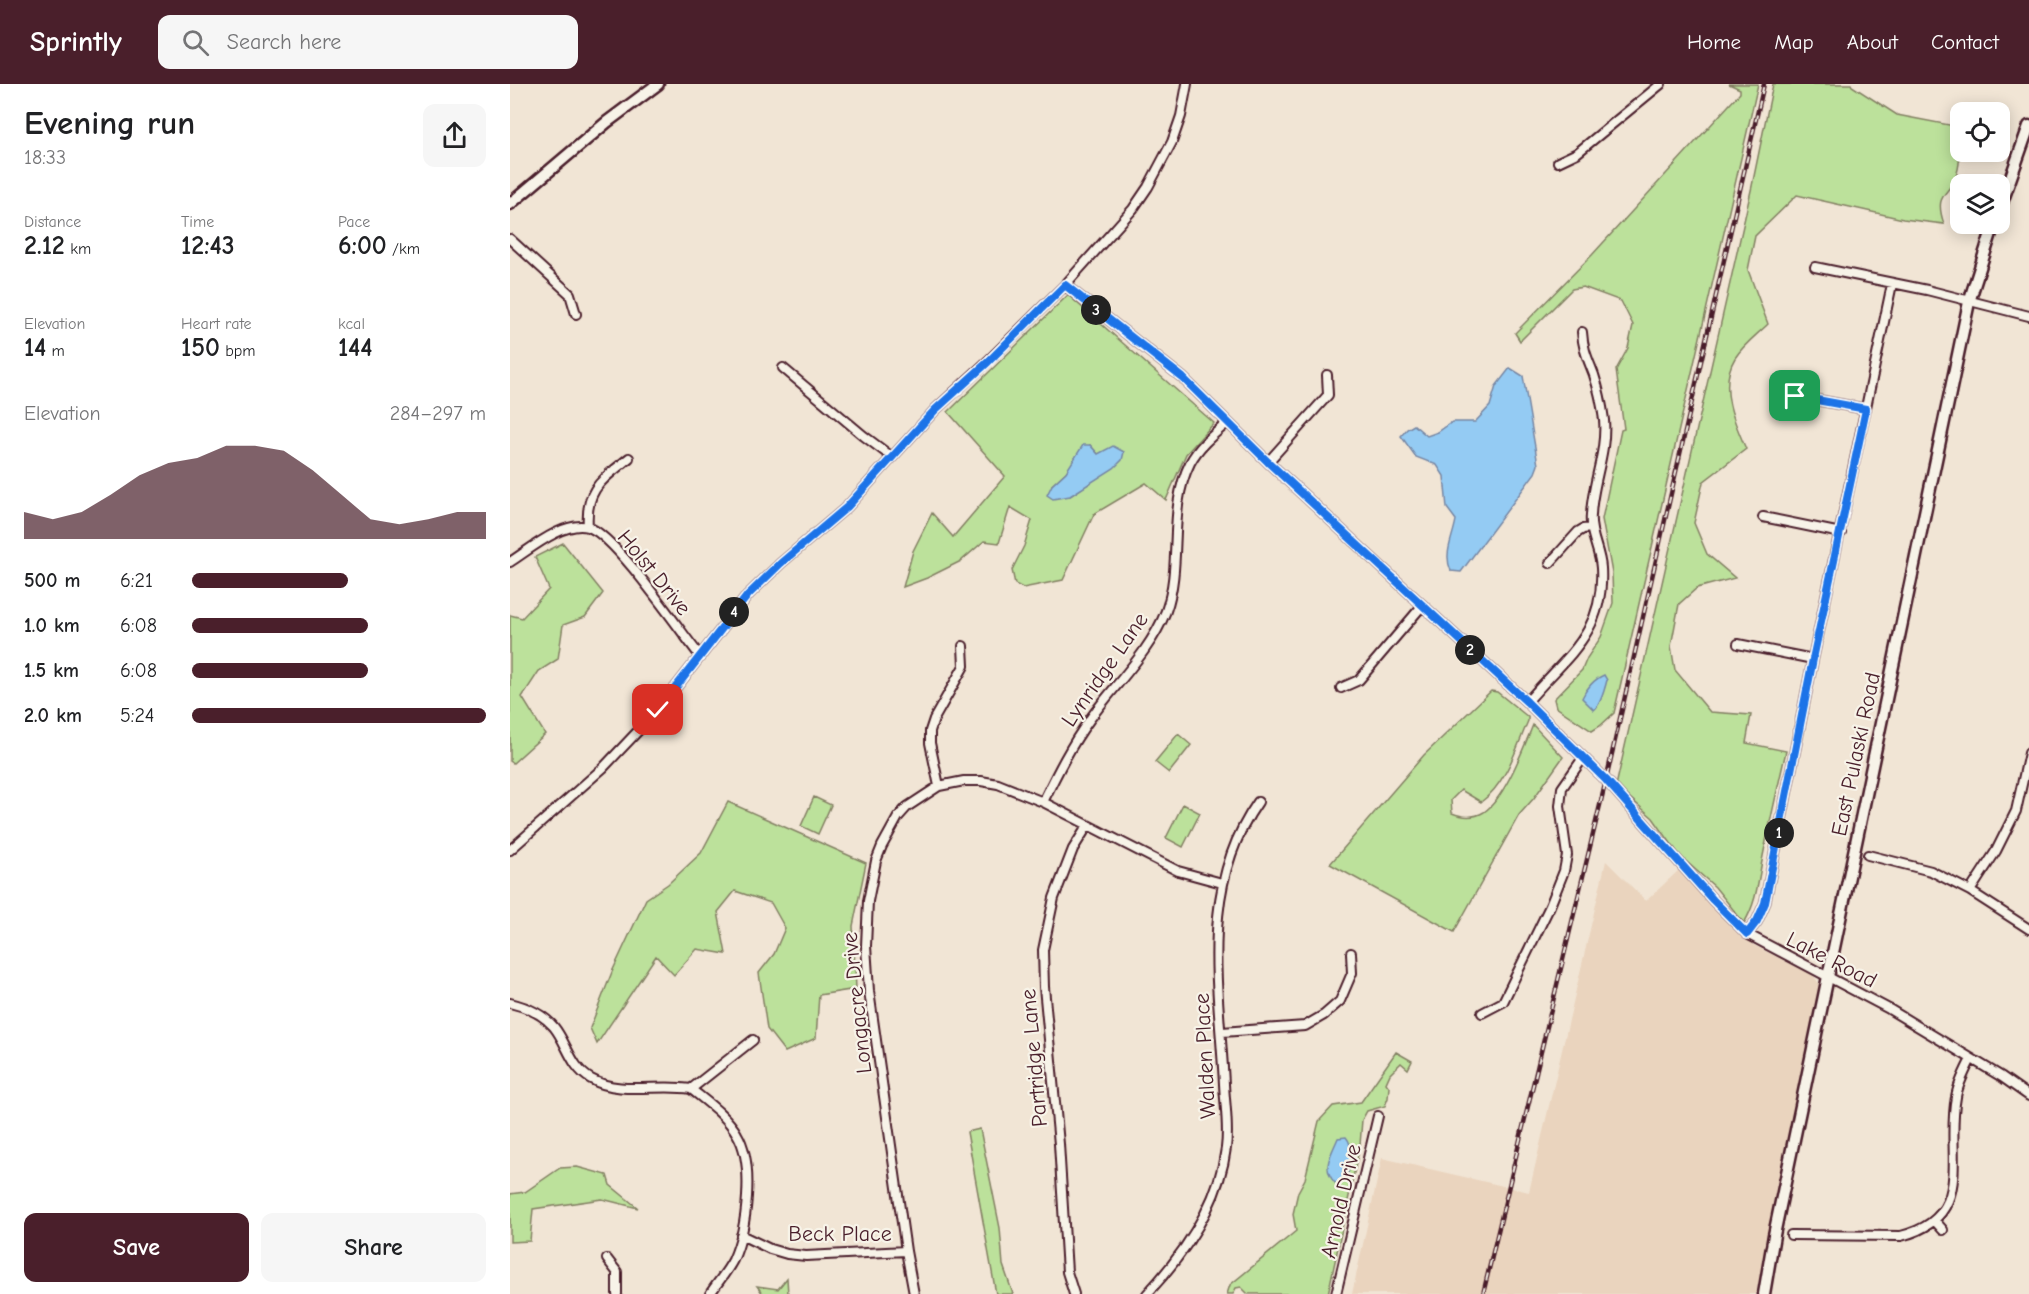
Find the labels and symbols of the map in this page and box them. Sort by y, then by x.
pin: 3 [1081,295,1111,325]
pin [1769,370,1820,421]
street label: Holst Drive [612,525,697,621]
pin: 4 [719,597,749,627]
street label: Lynridge Lane [1056,607,1154,732]
pin: 2 [1455,635,1485,665]
street label: East Pulaski Road [1826,670,1886,838]
pin [632,684,683,735]
pin: 1 [1764,818,1794,848]
street label: Lake Road [1782,926,1881,994]
street label: Longacre Drive [837,931,877,1075]
street label: Partridge Lane [1015,988,1053,1128]
street label: Walden Place [1189,992,1221,1120]
street label: Arnold Drive [1315,1142,1367,1261]
street label: Beck Place [788,1221,892,1247]

